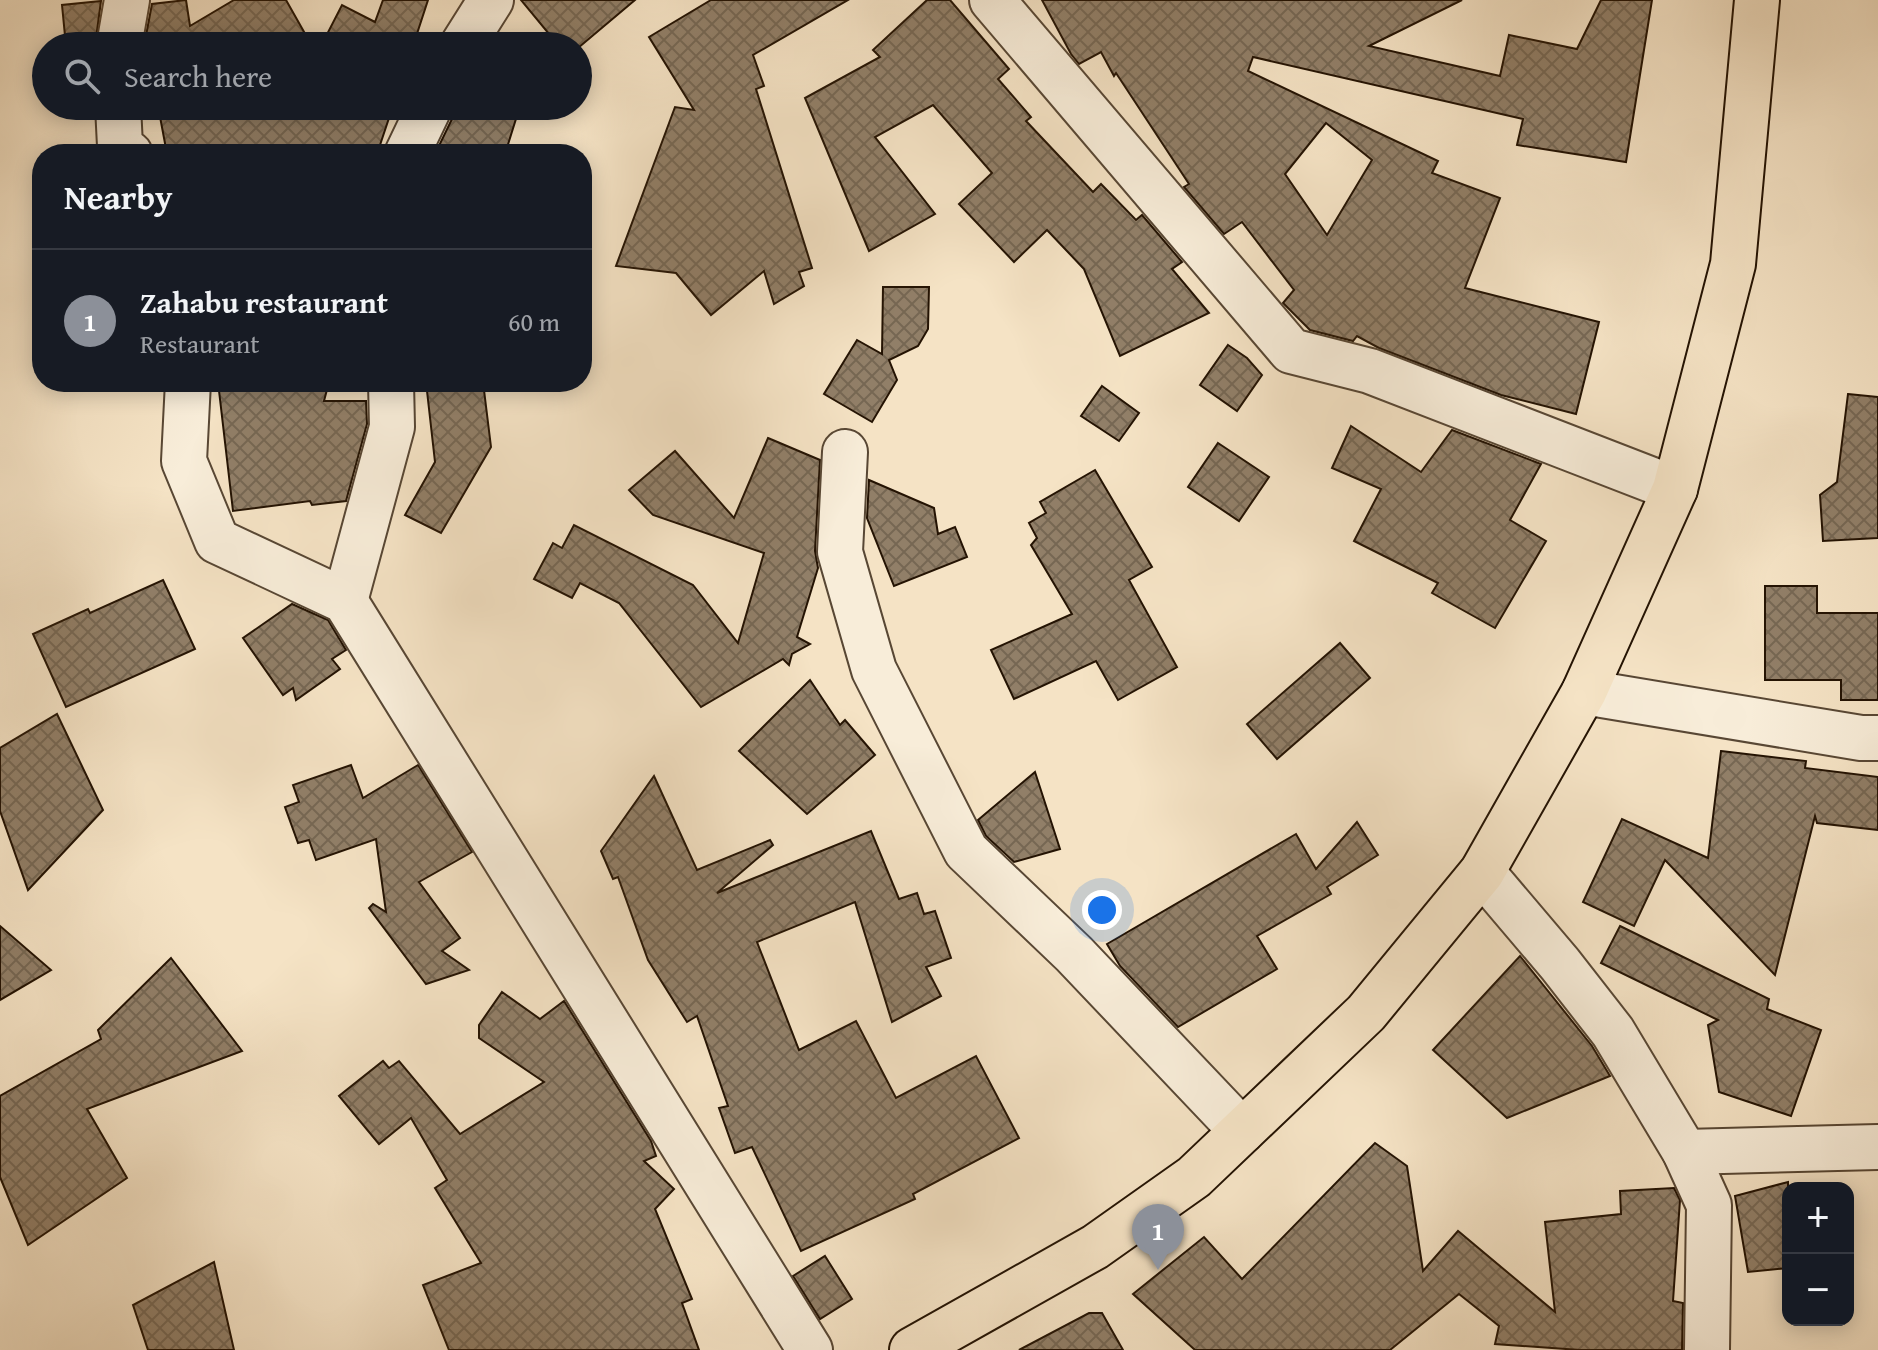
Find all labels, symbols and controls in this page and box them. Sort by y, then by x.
search box [32,32,592,120]
icon: search [60,54,104,98]
text: Search here [124,54,272,98]
text: Nearby [64,172,173,221]
text: Zahabu restaurant [140,280,388,324]
text: 1 [83,302,97,341]
text: 60 m [508,302,560,341]
text: Restaurant [140,324,260,363]
your location [1082,890,1122,930]
map controls [1782,1182,1854,1326]
button: + [1782,1182,1854,1254]
pin: 1 [1132,1204,1184,1270]
button: − [1782,1254,1854,1326]

